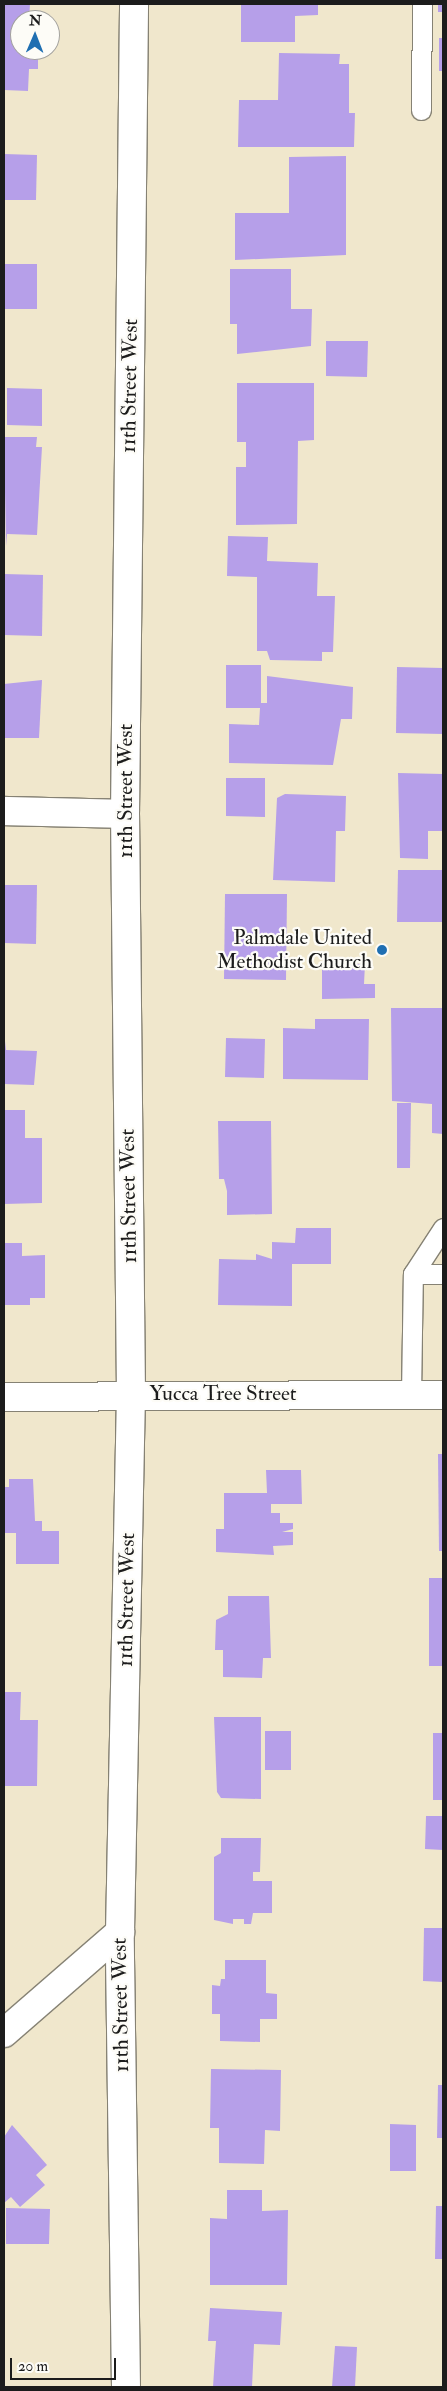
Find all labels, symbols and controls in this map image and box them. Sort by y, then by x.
north arrow [10,10,60,60]
text: N [29,12,42,29]
street label: 11th Street West [116,319,144,453]
street label: 11th Street West [113,724,139,858]
place label: Palmdale United Methodist Church [217,925,372,975]
marker: Palmdale United Methodist Church [376,944,388,956]
street label: 11th Street West [115,1129,143,1263]
street label: Yucca Tree Street [149,1381,297,1407]
street label: 11th Street West [113,1533,141,1667]
street label: 11th Street West [107,1938,135,2072]
scale bar [12,2348,119,2380]
text: 20 m [18,2357,48,2376]

